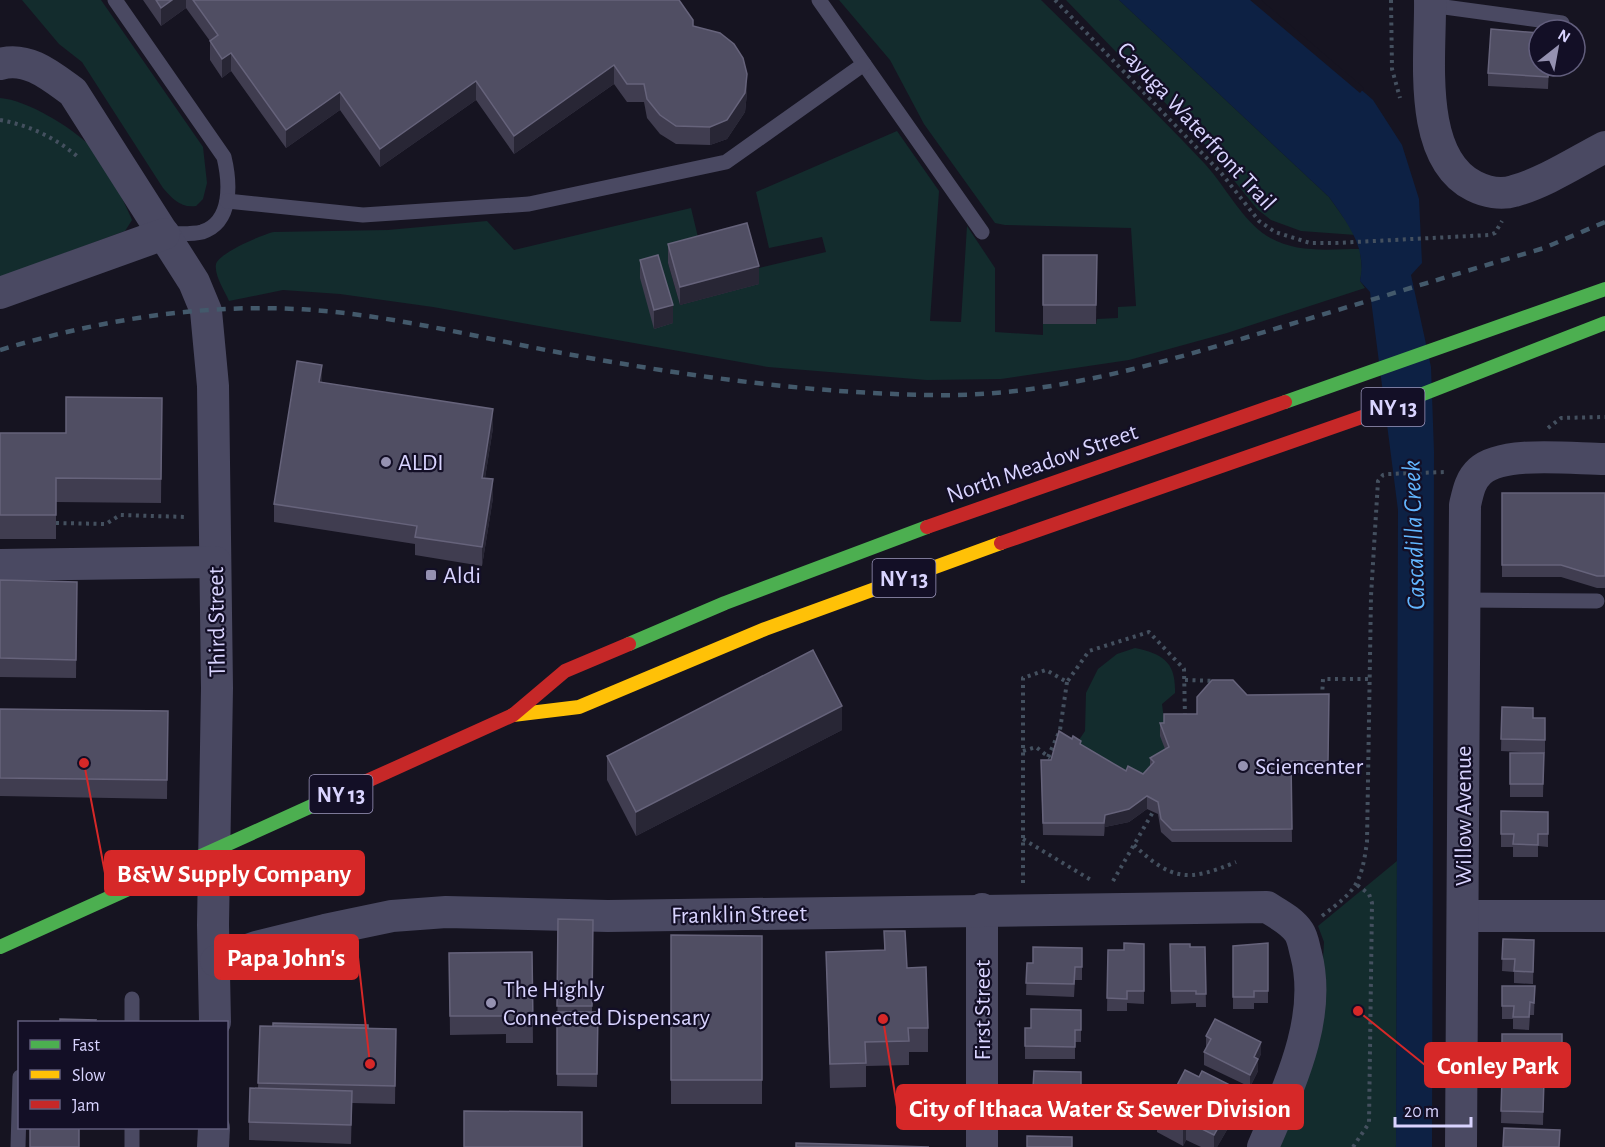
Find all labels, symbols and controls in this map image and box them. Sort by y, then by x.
north arrow [1527,18,1587,78]
text: N [1555,26,1573,46]
street label: Cayuga Waterfront Trail [1112,38,1280,216]
road number: NY 13 [1362,388,1424,426]
street label: North Meadow Street [944,420,1141,508]
place label: ALDI [398,451,444,475]
marker: ALDI [379,455,393,469]
water label: Cascadilla Creek [1398,460,1430,610]
road number: NY 13 [872,559,936,597]
place label: Aldi [443,564,481,588]
street label: Third Street [204,566,230,677]
marker: Aldi [424,568,438,582]
street label: Willow Avenue [1452,746,1476,886]
place label: Sciencenter [1255,755,1363,779]
marker: Sciencenter [1236,759,1250,773]
road number: NY 13 [310,775,372,813]
callout: B&W Supply Company [105,851,364,895]
text: B&W Supply Company [117,861,352,887]
street label: Franklin Street [671,902,807,928]
callout: Papa John's [215,935,358,979]
text: Papa John's [227,945,345,971]
street label: First Street [971,959,995,1060]
place label: The Highly Connected Dispensary [503,978,710,1030]
marker: The Highly Connected Dispensary [484,996,498,1010]
legend [18,1021,228,1129]
text: Fast [72,1037,100,1055]
callout: Conley Park [1425,1043,1570,1087]
text: Conley Park [1437,1053,1559,1079]
text: Slow [72,1067,105,1085]
callout: City of Ithaca Water & Sewer Division [897,1085,1303,1129]
scale bar [1395,1090,1472,1128]
text: City of Ithaca Water & Sewer Division [909,1096,1291,1122]
text: Jam [72,1097,100,1115]
text: 20 m [1404,1103,1439,1121]

